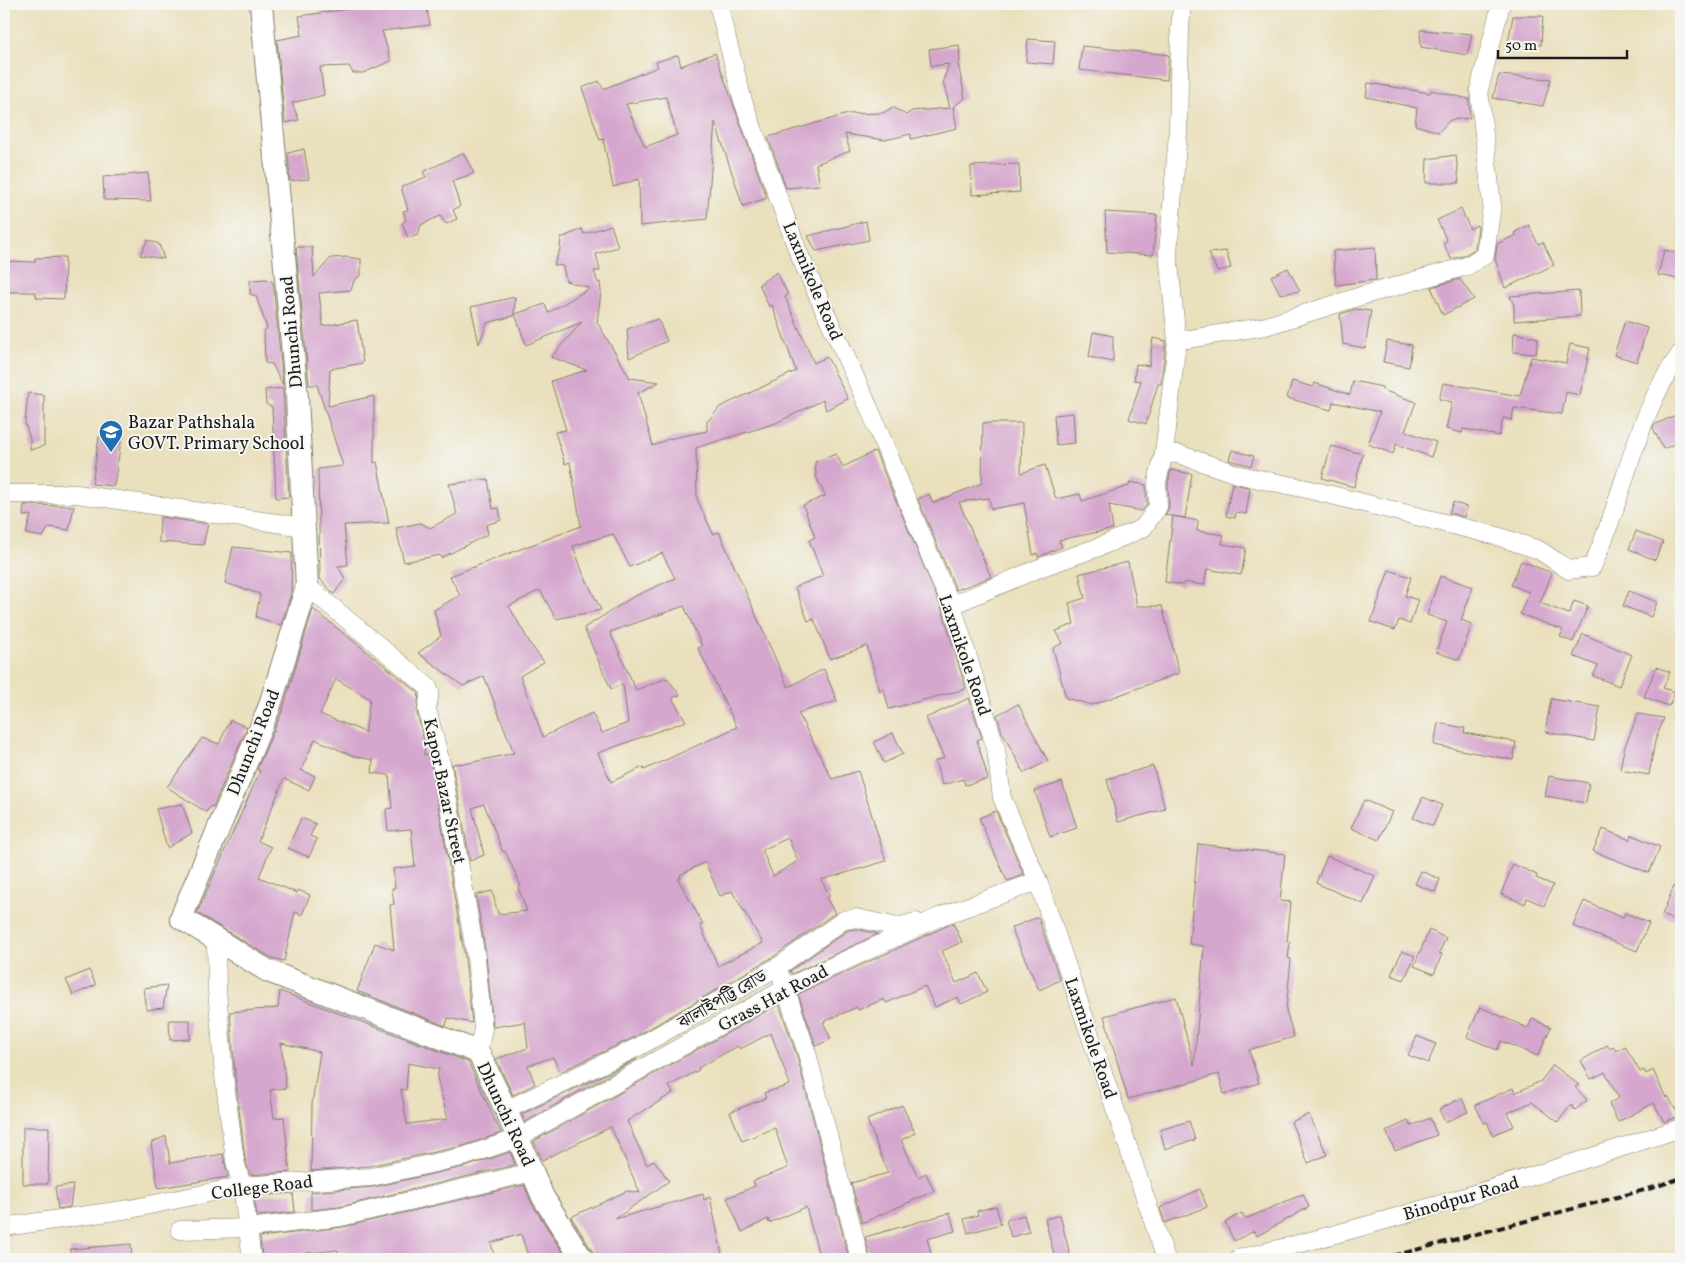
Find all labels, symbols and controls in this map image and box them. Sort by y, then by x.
scale bar [1498,28,1626,60]
text: 50 m [1505,36,1537,57]
street label: Laxmikole Road [775,218,848,345]
street label: Dhunchi Road [275,275,310,389]
place label: Bazar Pathshala GOVT. Primary School [128,411,305,457]
school or university icon: Bazar Pathshala GOVT. Primary School [98,419,124,453]
street label: Laxmikole Road [931,592,996,719]
street label: Dhunchi Road [222,686,287,800]
street label: Kapor Bazar Street [416,716,471,867]
street label: Grass Hat Road [714,960,833,1039]
street label: ঝালাইপট্টি রোড [673,964,773,1036]
street label: Laxmikole Road [1057,975,1122,1102]
street label: Dhunchi Road [469,1058,540,1171]
street label: College Road [210,1170,315,1207]
street label: Binodpur Road [1401,1171,1522,1228]

